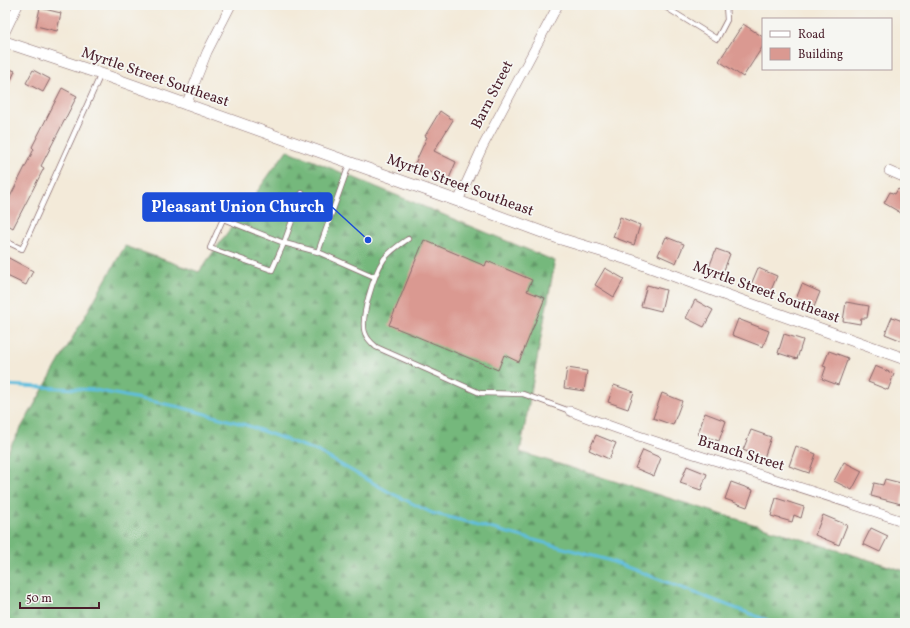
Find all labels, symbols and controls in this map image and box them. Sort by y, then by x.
legend [762,18,892,70]
text: Road [798,27,825,43]
street label: Myrtle Street Southeast [78,43,232,113]
text: Building [798,47,843,63]
street label: Barn Street [467,57,519,133]
street label: Myrtle Street Southeast [384,150,536,222]
callout: Pleasant Union Church [143,193,332,221]
text: Pleasant Union Church [151,197,325,219]
street label: Myrtle Street Southeast [690,257,842,329]
street label: Branch Street [695,431,787,477]
scale bar [20,584,99,610]
text: 50 m [26,591,52,607]

